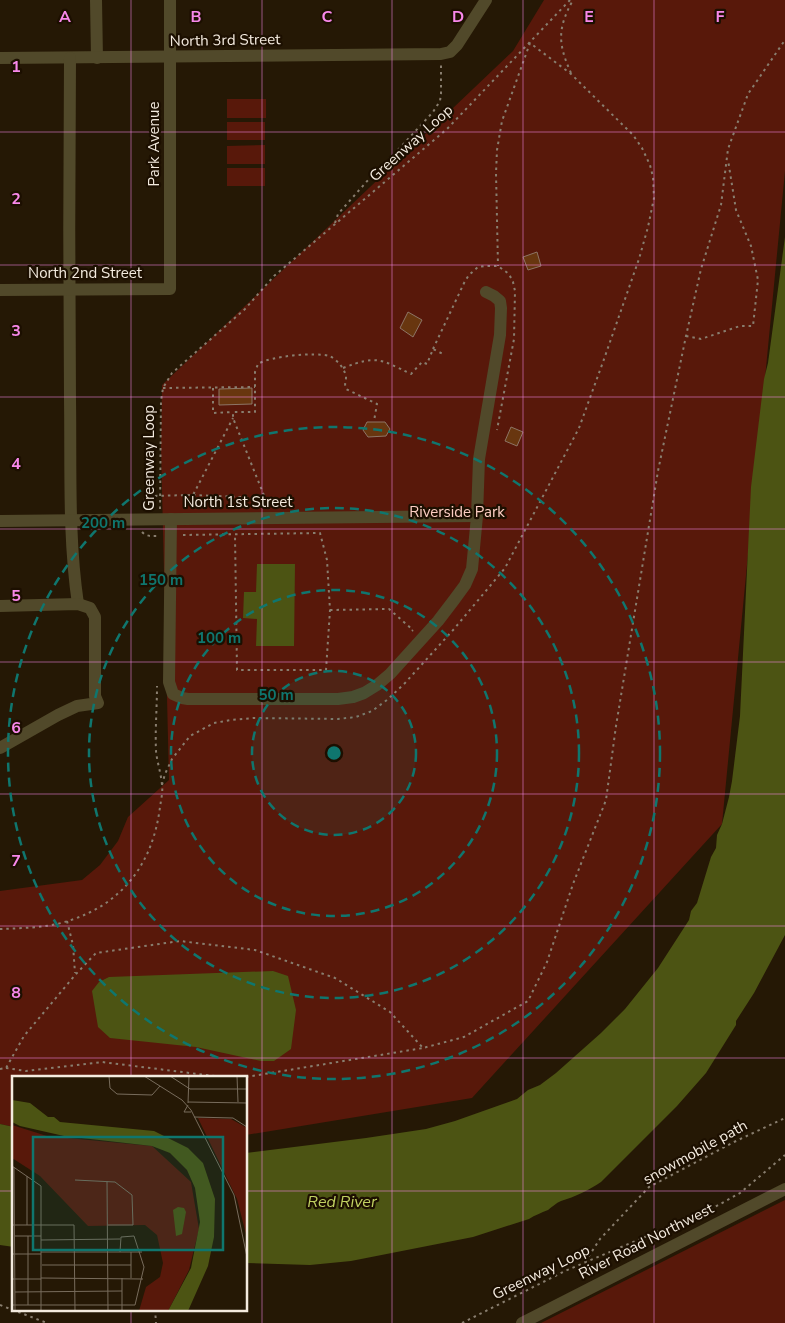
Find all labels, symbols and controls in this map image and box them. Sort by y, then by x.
text: A [59,6,71,28]
text: B [190,6,202,28]
text: C [322,6,333,28]
text: D [452,6,464,28]
text: E [584,6,594,28]
text: F [716,6,725,28]
street label: North 3rd Street [170,29,281,51]
text: 1 [11,56,21,78]
street label: Greenway Loop [365,100,457,186]
street label: Park Avenue [144,102,164,186]
text: 2 [11,188,21,210]
street label: North 2nd Street [28,263,143,283]
text: 3 [11,320,21,342]
street label: Greenway Loop [139,405,159,511]
text: 4 [11,453,21,475]
street label: North 1st Street [183,492,293,512]
park label: Riverside Park [409,502,505,522]
text: 200 m [81,513,125,533]
text: 150 m [139,570,183,590]
text: 5 [11,585,21,607]
text: 100 m [197,628,241,648]
text: 50 m [258,685,294,705]
text: 6 [11,717,21,739]
centre of rings [325,744,343,762]
text: 7 [11,850,21,872]
text: 8 [11,982,21,1004]
inset map [12,1076,248,1310]
street label: snowmobile path [639,1115,751,1189]
water label: Red River [307,1191,378,1213]
street label: River Road Northwest [575,1198,718,1284]
street label: Greenway Loop [489,1240,593,1304]

